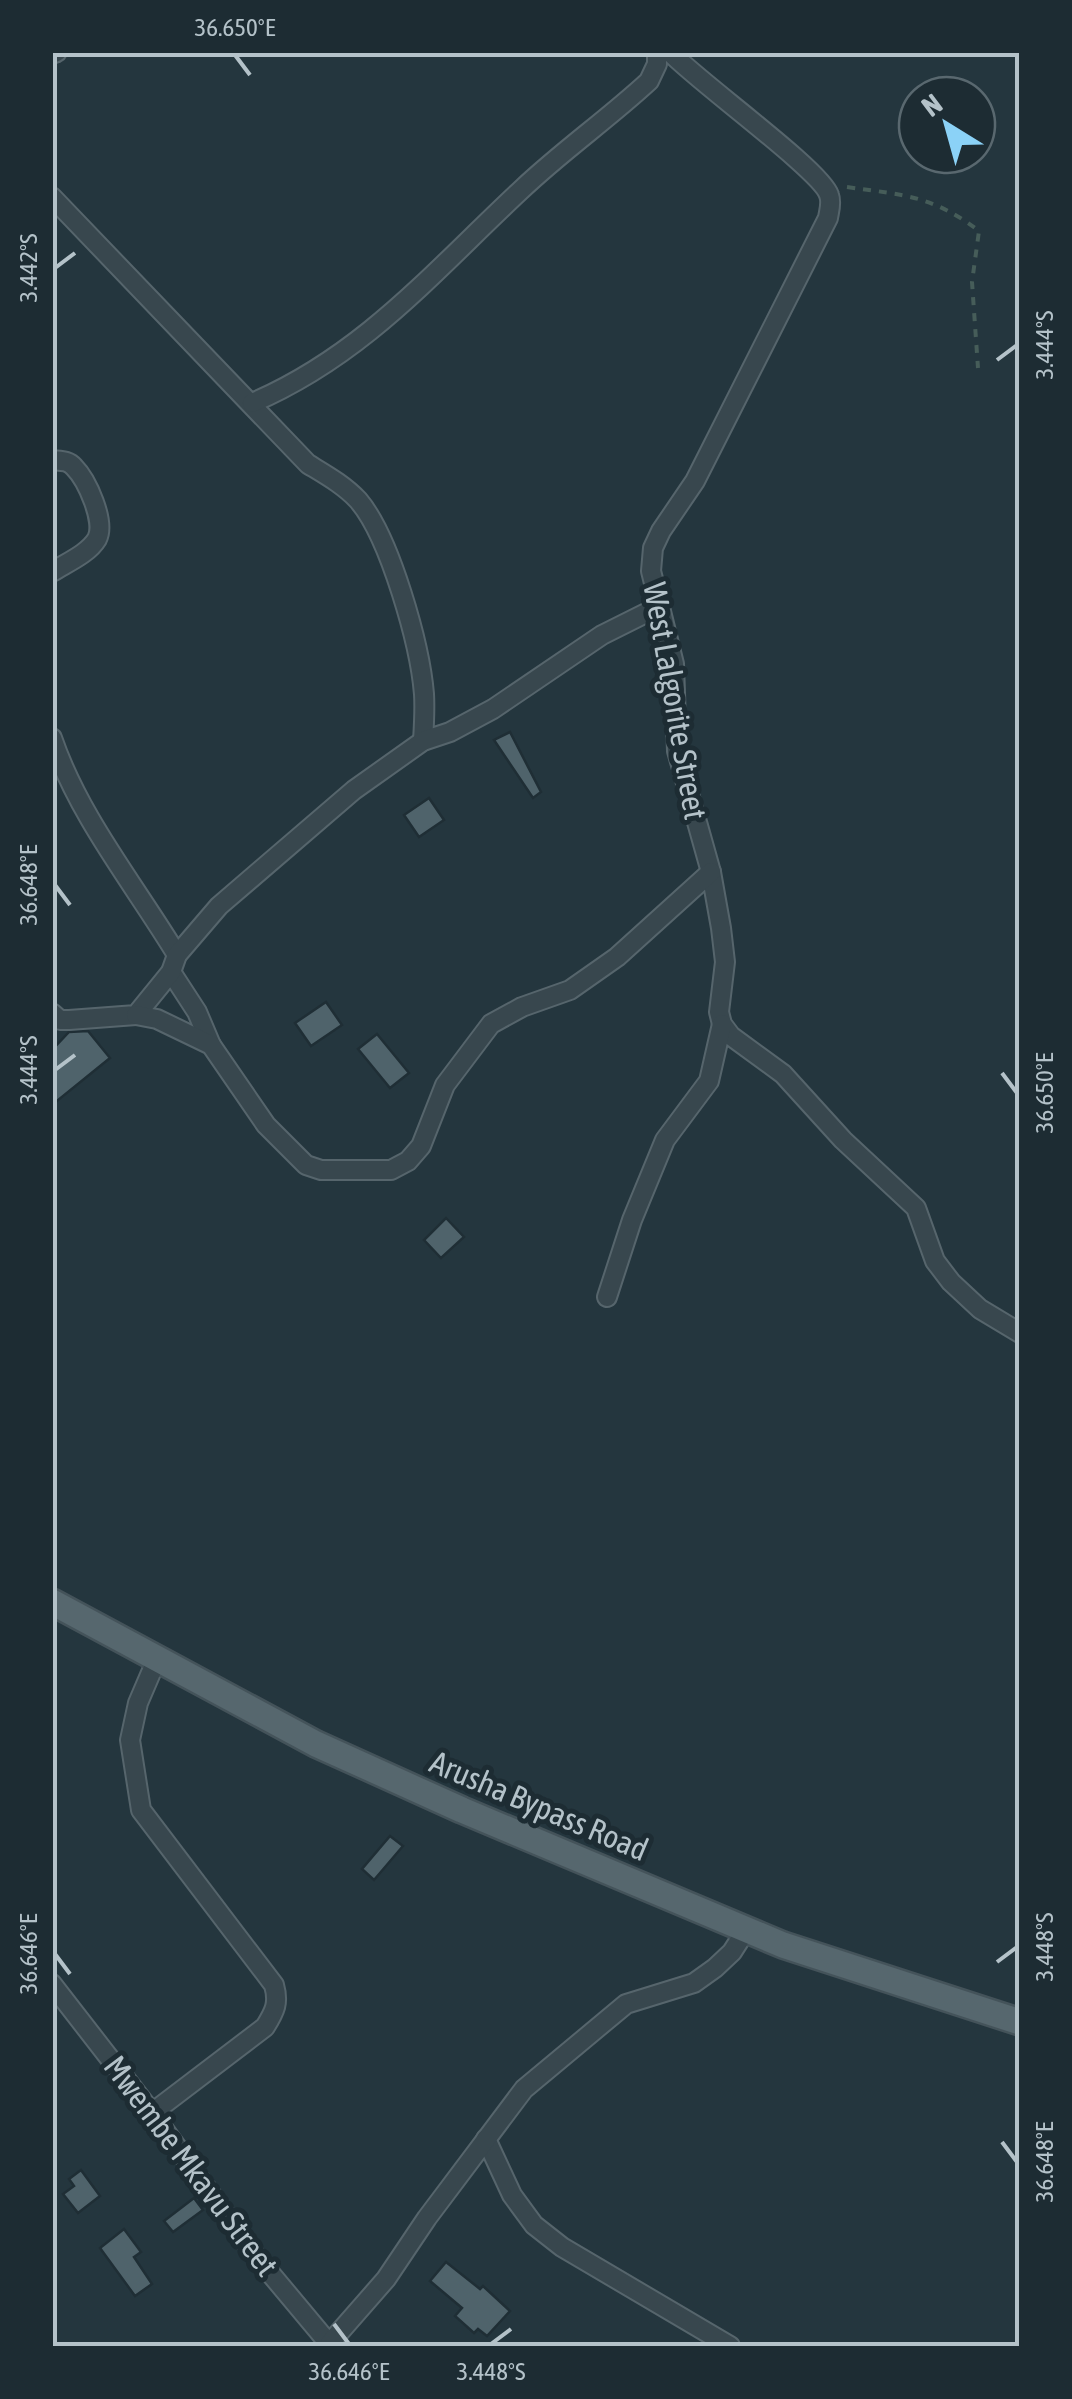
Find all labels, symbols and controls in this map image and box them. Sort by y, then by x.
text: 36.650°E [195,13,276,41]
north arrow [897,75,997,175]
text: N [916,87,948,123]
text: 3.442°S [14,234,42,302]
text: 3.444°S [1030,311,1058,379]
street label: West Lalgorite Street [636,580,715,822]
text: 36.648°E [14,844,42,925]
text: 3.444°S [14,1036,42,1104]
text: 36.650°E [1030,1052,1058,1133]
street label: Arusha Bypass Road [425,1743,654,1868]
text: 36.646°E [14,1913,42,1994]
text: 3.448°S [1030,1913,1058,1981]
street label: Mwembe Mkavu Street [97,2049,286,2283]
text: 36.648°E [1030,2121,1058,2202]
text: 36.646°E [309,2357,390,2385]
text: 3.448°S [457,2357,525,2385]

